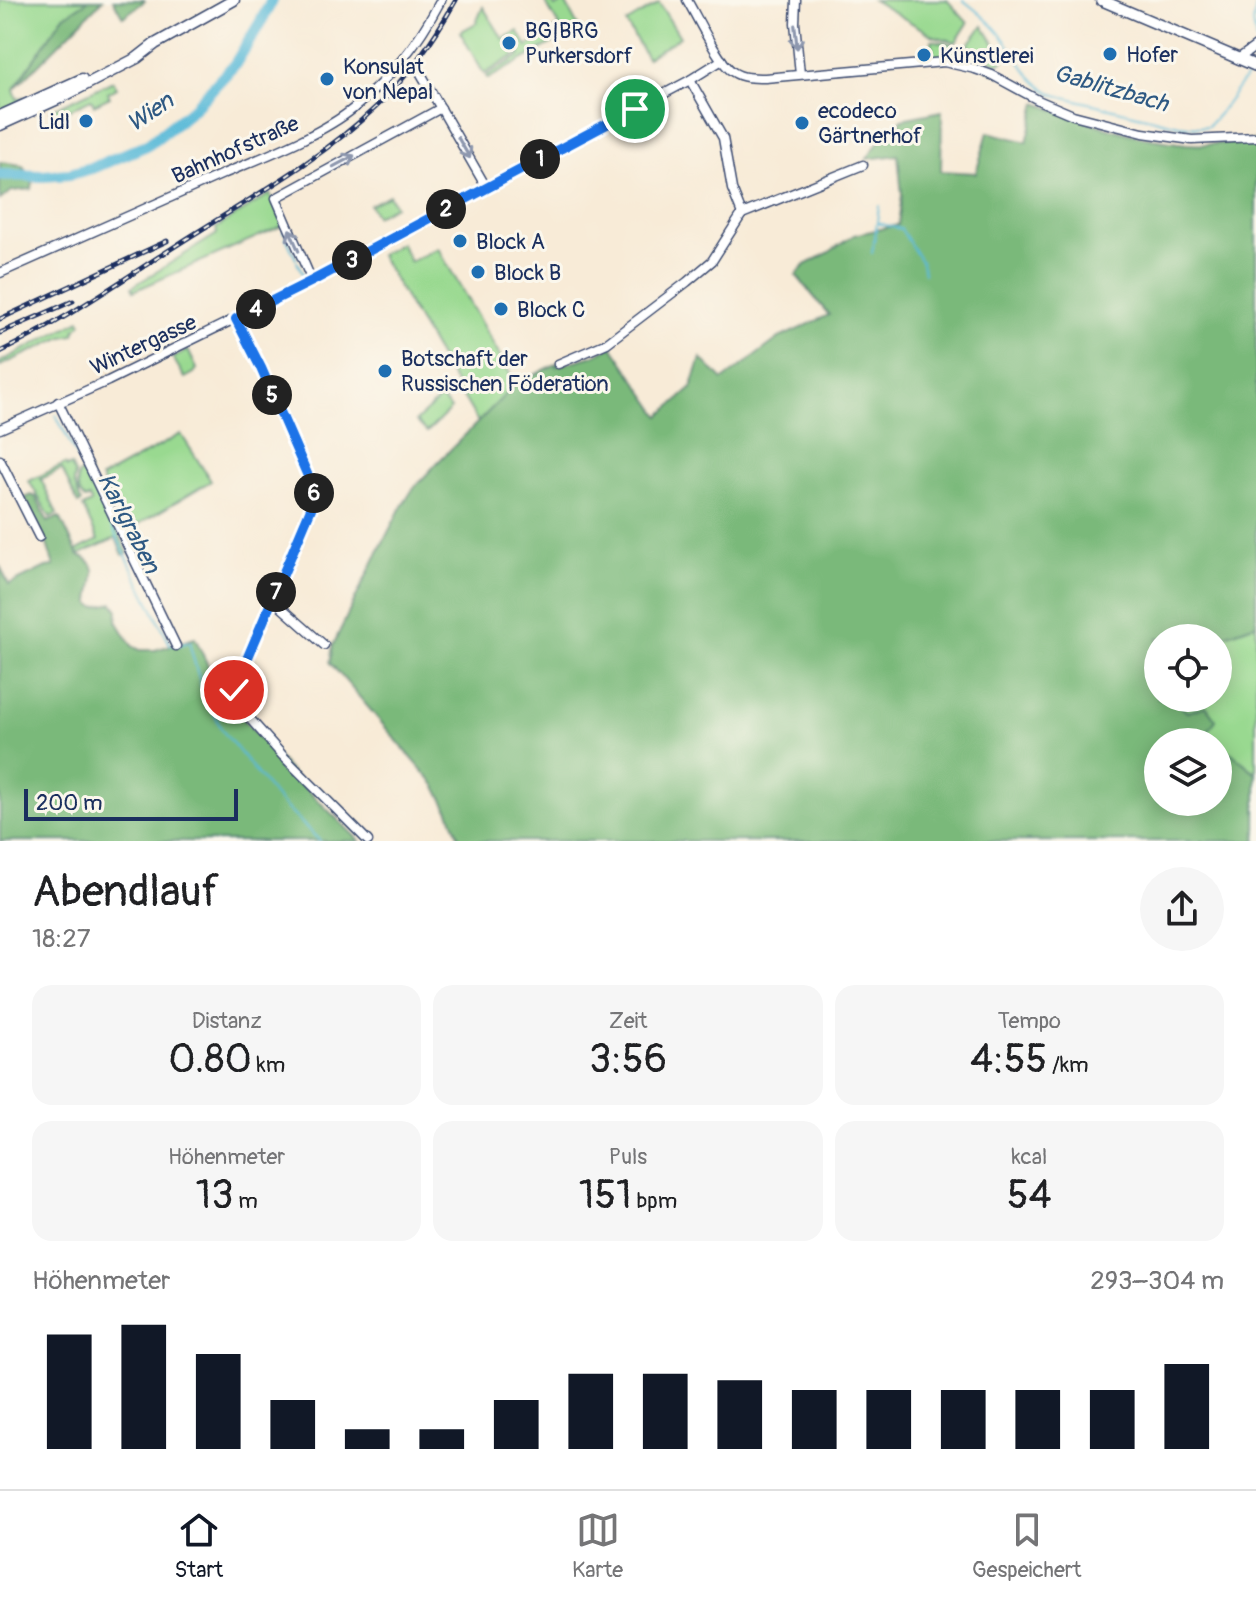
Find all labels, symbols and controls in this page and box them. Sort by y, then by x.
place label: BG|BRG Purkersdorf [525,17,633,70]
one-way arrow [789,23,804,50]
marker: BG|BRG Purkersdorf [500,34,518,52]
place label: Hofer [1126,41,1178,69]
place label: Künstlerei [940,42,1034,70]
marker: Hofer [1101,45,1119,63]
marker: Künstlerei [915,46,933,64]
place label: Konsulat von Nepal [342,53,433,106]
water label: Gablitzbach [1050,58,1173,119]
marker: Konsulat von Nepal [318,70,336,88]
pin [601,75,669,143]
water label: Wien [122,86,180,138]
icon: arrive [613,87,657,131]
place label: ecodeco Gärtnerhof [818,97,922,150]
place label: Lidl [38,108,70,136]
street label: Bahnhofstraße [168,109,303,190]
marker: Lidl [77,112,95,130]
marker: ecodeco Gärtnerhof [793,114,811,132]
one-way arrow [457,135,472,159]
pin: 1 [520,139,560,179]
text: 1 [536,145,544,173]
one-way arrow [332,152,356,168]
pin: 2 [426,189,466,229]
text: 2 [440,195,452,223]
one-way arrow [286,228,301,252]
place label: Block A [476,228,545,256]
marker: Block A [451,232,469,250]
pin: 3 [332,240,372,280]
text: 3 [346,246,358,274]
place label: Block B [494,259,561,287]
marker: Block B [469,263,487,281]
pin: 4 [236,289,276,329]
text: 4 [250,295,262,323]
place label: Block C [517,296,585,324]
marker: Block C [492,300,510,318]
street label: Wintergasse [86,308,201,382]
place label: Botschaft der Russischen Föderation [401,345,609,398]
marker: Botschaft der Russischen Föderation [376,362,394,380]
pin: 5 [252,375,292,415]
text: 5 [266,381,278,409]
water label: Karlgraben [91,468,167,579]
pin: 6 [294,473,334,513]
text: 6 [308,479,320,507]
pin: 7 [256,572,296,612]
text: 7 [270,578,282,606]
map controls [1144,624,1232,816]
button: locate [1144,624,1232,712]
pin [200,656,268,724]
icon: check [212,668,256,712]
button: layers [1144,728,1232,816]
scale bar [24,785,238,821]
text: 200 m [36,789,103,817]
text: Abendlauf [32,865,219,920]
button: share [1140,867,1224,951]
text: 18:27 [32,923,91,955]
text: Distanz [192,1007,262,1035]
text: Zeit [609,1007,647,1035]
text: Tempo [998,1007,1061,1035]
text: 0.80 [168,1035,252,1084]
text: 3:56 [589,1035,667,1084]
text: 4:55 [970,1035,1047,1084]
text: km [252,1051,285,1079]
text: /km [1047,1051,1089,1079]
text: Höhenmeter [168,1143,285,1171]
text: Puls [609,1143,647,1171]
text: kcal [1011,1143,1047,1171]
text: 13 [196,1171,233,1220]
text: 151 [579,1171,632,1220]
text: 54 [1007,1171,1052,1220]
text: m [233,1187,258,1215]
text: bpm [632,1187,677,1215]
text: Höhenmeter [32,1265,170,1297]
text: 293–304 m [1090,1265,1224,1297]
tab: Start [174,1508,223,1584]
tab: Karte [572,1508,623,1584]
tab: Gespeichert [972,1508,1082,1584]

